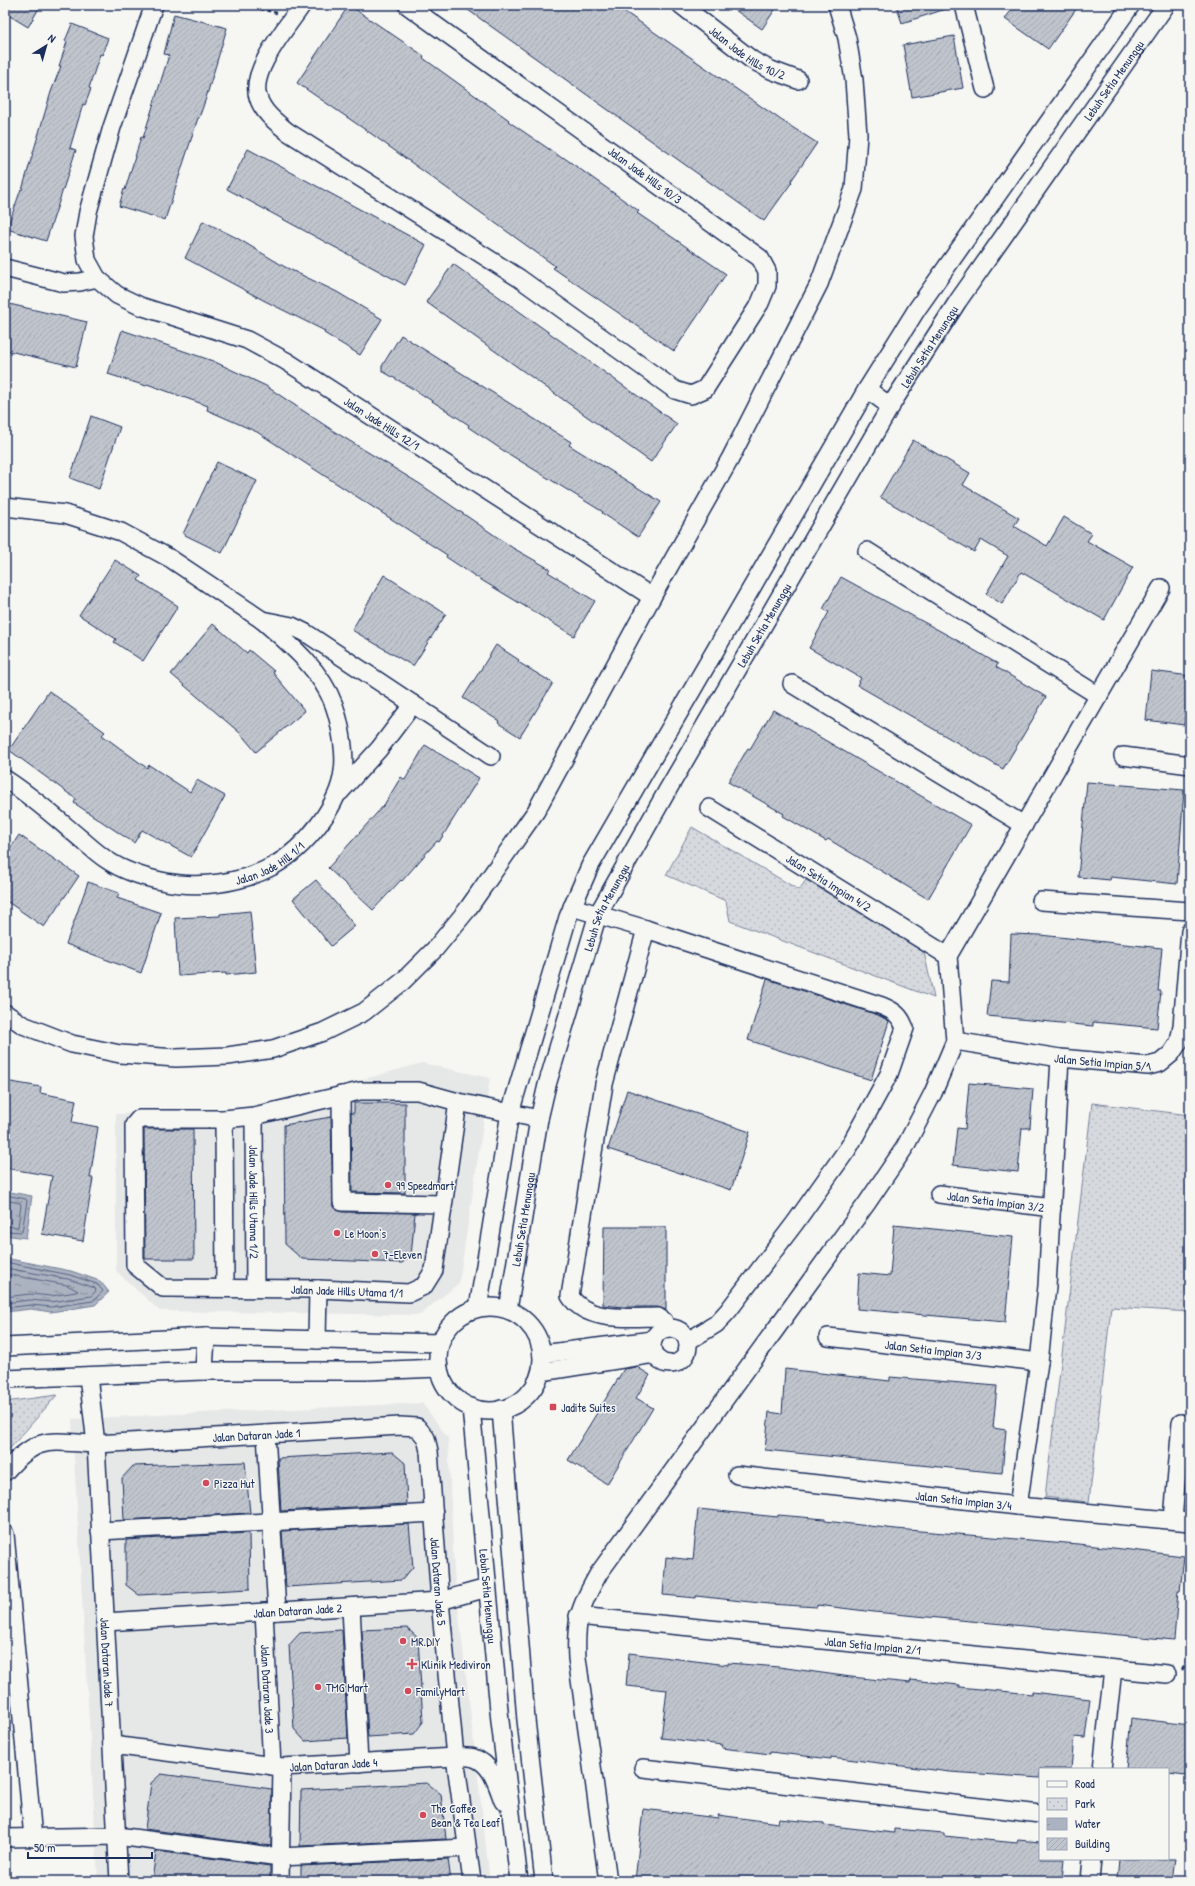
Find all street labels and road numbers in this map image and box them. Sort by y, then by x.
street label: Jalan Jade Hills 10/2 [706,22,788,83]
street label: Lebuh Setia Menunggu [1079,36,1148,124]
street label: Jalan Jade Hills 10/3 [605,142,685,208]
street label: Lebuh Setia Menunggu [896,302,962,391]
street label: Jalan Jade Hills 12/1 [341,392,423,454]
street label: Lebuh Setia Menunggu [732,580,795,670]
street label: Jalan Jade Hill 1/1 [233,838,308,888]
street label: Jalan Setia Impian 4/2 [783,849,875,915]
street label: Lebuh Setia Menunggu [579,860,633,953]
street label: Jalan Setia Impian 5/1 [1053,1049,1152,1075]
street label: Jalan Jade Hills Utama 1/2 [246,1145,263,1259]
street label: Lebuh Setia Menunggu [507,1171,539,1267]
street label: Jalan Setia Impian 3/2 [946,1187,1046,1216]
street label: Jalan Jade Hills Utama 1/1 [291,1281,403,1301]
street label: Jalan Setia Impian 3/3 [884,1335,983,1364]
street label: Jalan Dataran Jade 1 [212,1423,301,1446]
street label: Jalan Setia Impian 3/4 [915,1486,1013,1514]
street label: Jalan Dataran Jade 5 [427,1536,451,1626]
street label: Lebuh Setia Menunggu [476,1548,501,1644]
street label: Jalan Dataran Jade 2 [253,1599,343,1621]
street label: Jalan Dataran Jade 7 [97,1617,118,1707]
street label: Jalan Setia Impian 2/1 [824,1632,922,1658]
street label: Jalan Dataran Jade 3 [257,1644,279,1734]
street label: Jalan Dataran Jade 4 [289,1753,378,1775]

